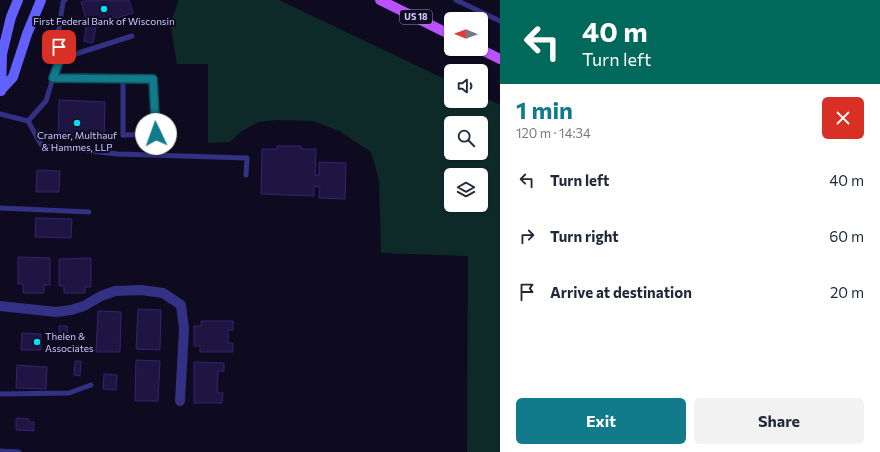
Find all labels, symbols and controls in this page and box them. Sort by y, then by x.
marker: First Federal Bank of Wisconsin [99,4,109,14]
road number: US 18 [400,10,432,24]
north arrow [444,12,488,56]
map controls [444,12,488,212]
text: 40 m [582,14,648,48]
place label: First Federal Bank of Wisconsin [33,15,175,27]
icon: left [516,16,568,68]
pin [42,30,76,64]
icon: arrive [48,36,70,58]
text: Turn left [582,48,651,70]
button: sound [444,64,488,108]
text: 1 min [516,95,573,124]
button: close [822,97,864,139]
position arrow [135,113,177,155]
button: search [444,116,488,160]
marker: Cramer, Multhauf & Hammes, LLP [72,118,82,128]
text: 120 m · 14:34 [516,125,591,141]
place label: Cramer, Multhauf & Hammes, LLP [37,129,117,153]
button: layers [444,168,488,212]
icon: left [516,169,538,191]
text: Turn left [550,171,609,189]
text: 40 m [829,171,864,189]
icon: right [516,225,538,247]
text: Turn right [550,227,619,245]
text: 60 m [829,227,864,245]
icon: arrive [516,281,538,303]
text: Arrive at destination [550,283,692,301]
text: 20 m [830,283,864,301]
place label: Thelen & Associates [45,330,94,354]
marker: Thelen & Associates [32,337,42,347]
button: Exit [516,398,686,444]
button: Share [694,398,864,444]

